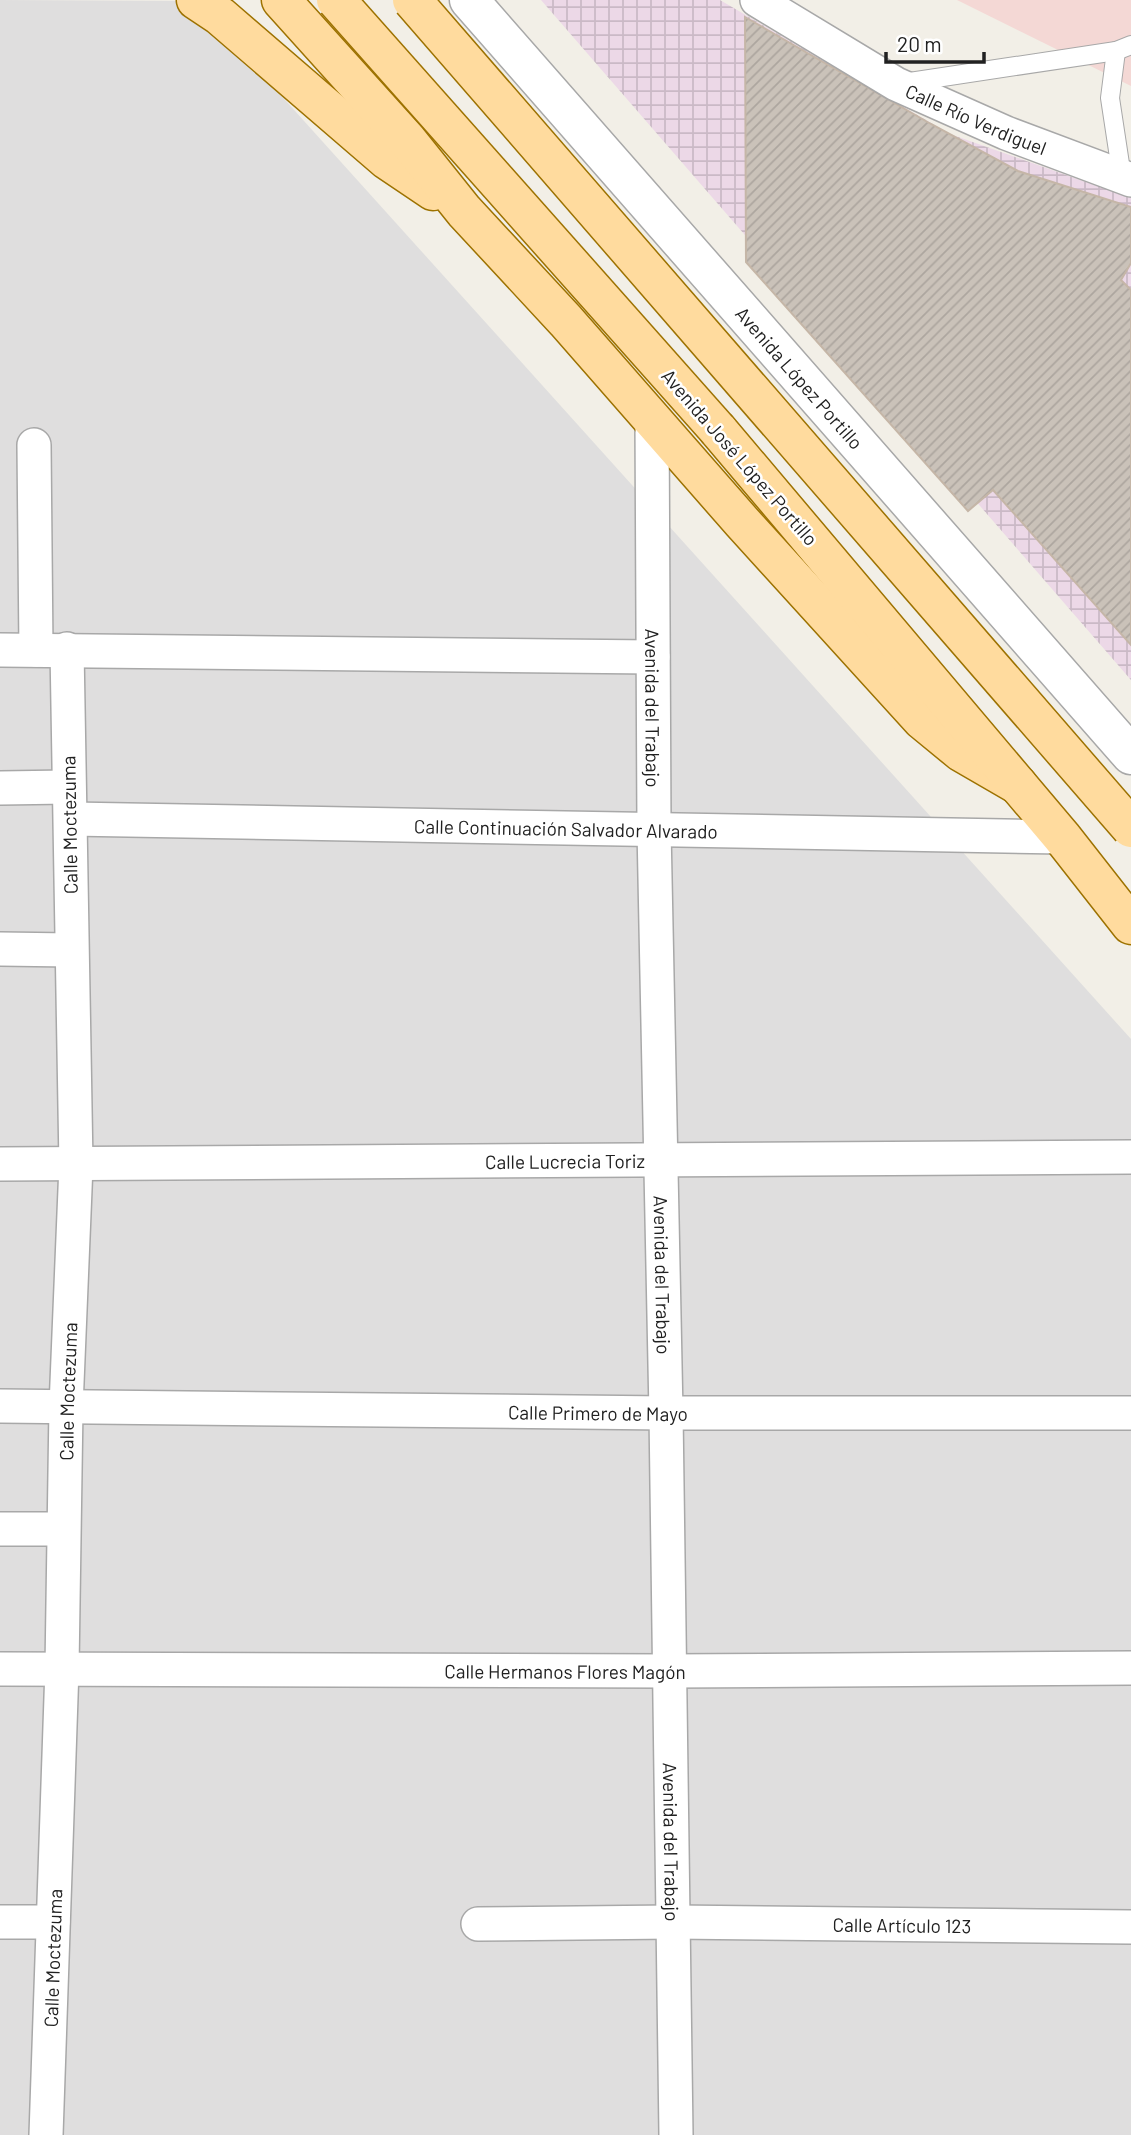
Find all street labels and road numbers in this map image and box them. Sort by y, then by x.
street label: Calle Río Verdiguel [902,78,1050,159]
street label: Avenida López Portillo [731,301,869,453]
street label: Avenida José López Portillo [657,364,823,550]
street label: Avenida del Trabajo [642,628,665,788]
street label: Calle Moctezuma [56,756,82,894]
street label: Calle Continuación Salvador Alvarado [414,814,718,842]
street label: Calle Lucrecia Toriz [485,1149,645,1172]
street label: Avenida del Trabajo [650,1195,676,1355]
street label: Calle Moctezuma [54,1322,81,1461]
street label: Calle Primero de Mayo [508,1400,688,1425]
street label: Calle Hermanos Flores Magón [444,1659,686,1683]
street label: Avenida del Trabajo [659,1762,685,1922]
street label: Calle Moctezuma [38,1888,66,2028]
street label: Calle Artículo 123 [833,1912,971,1937]

